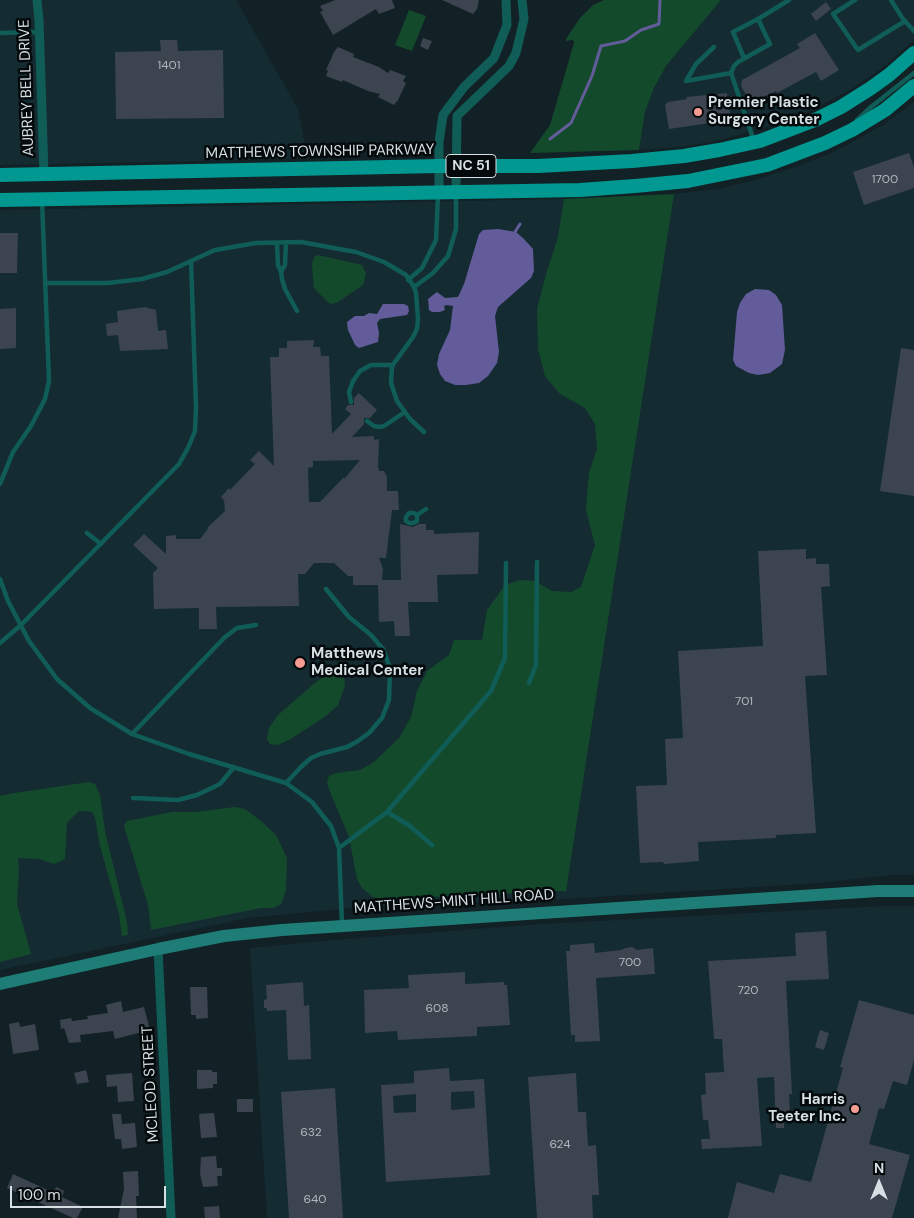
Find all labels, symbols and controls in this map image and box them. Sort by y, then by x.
street label: AUBREY BELL DRIVE [16,19,38,157]
house number: 1401 [158,59,180,73]
place label: Premier Plastic Surgery Center [708,94,819,129]
marker: Premier Plastic Surgery Center [692,106,704,118]
street label: MATTHEWS TOWNSHIP PARKWAY [205,141,435,163]
road number: NC 51 [446,154,496,178]
house number: 1700 [872,173,898,187]
place label: Matthews Medical Center [311,645,424,680]
marker: Matthews Medical Center [293,656,307,670]
house number: 701 [735,695,753,709]
street label: MATTHEWS-MINT HILL ROAD [353,886,555,918]
house number: 700 [619,956,641,970]
house number: 720 [737,984,759,998]
house number: 608 [425,1002,449,1016]
street label: MCLEOD STREET [139,1025,163,1143]
place label: Harris Teeter Inc. [768,1091,845,1126]
marker: Harris Teeter Inc. [849,1103,861,1115]
house number: 632 [300,1126,322,1140]
house number: 624 [549,1138,571,1152]
north arrow [854,1158,904,1208]
text: N [874,1159,884,1177]
scale bar [12,1176,169,1208]
text: 100 m [18,1185,61,1205]
house number: 640 [303,1193,327,1207]

